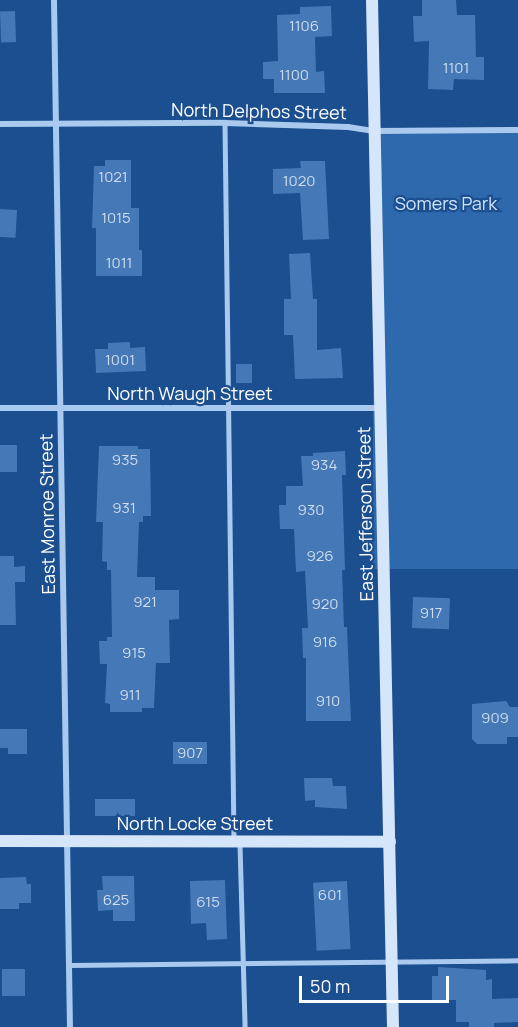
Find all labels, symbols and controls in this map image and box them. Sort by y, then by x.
house number: 1106 [289,17,319,35]
house number: 1101 [443,59,469,77]
house number: 1100 [279,66,309,84]
street label: North Delphos Street [171,99,347,123]
house number: 1021 [98,168,128,186]
house number: 1020 [283,172,315,190]
park label: Somers Park [395,192,497,214]
house number: 1015 [101,209,131,227]
house number: 1011 [106,254,132,272]
house number: 1001 [105,351,135,369]
street label: North Waugh Street [107,382,273,404]
street label: East Jefferson Street [353,426,377,602]
street label: East Monroe Street [35,433,59,595]
house number: 935 [112,451,138,469]
house number: 934 [311,456,337,474]
house number: 931 [112,499,136,517]
house number: 930 [298,501,324,519]
house number: 926 [306,547,334,565]
house number: 921 [133,593,157,611]
house number: 920 [311,595,339,613]
house number: 917 [420,604,442,622]
house number: 916 [313,633,337,651]
house number: 915 [122,644,146,662]
house number: 911 [119,686,141,704]
house number: 910 [316,692,340,710]
house number: 909 [481,709,509,727]
house number: 907 [177,744,203,762]
street label: North Locke Street [117,812,273,834]
house number: 601 [318,886,342,904]
house number: 625 [103,891,129,909]
house number: 615 [196,893,220,911]
scale bar [302,964,452,1002]
text: 50 m [310,974,350,998]

